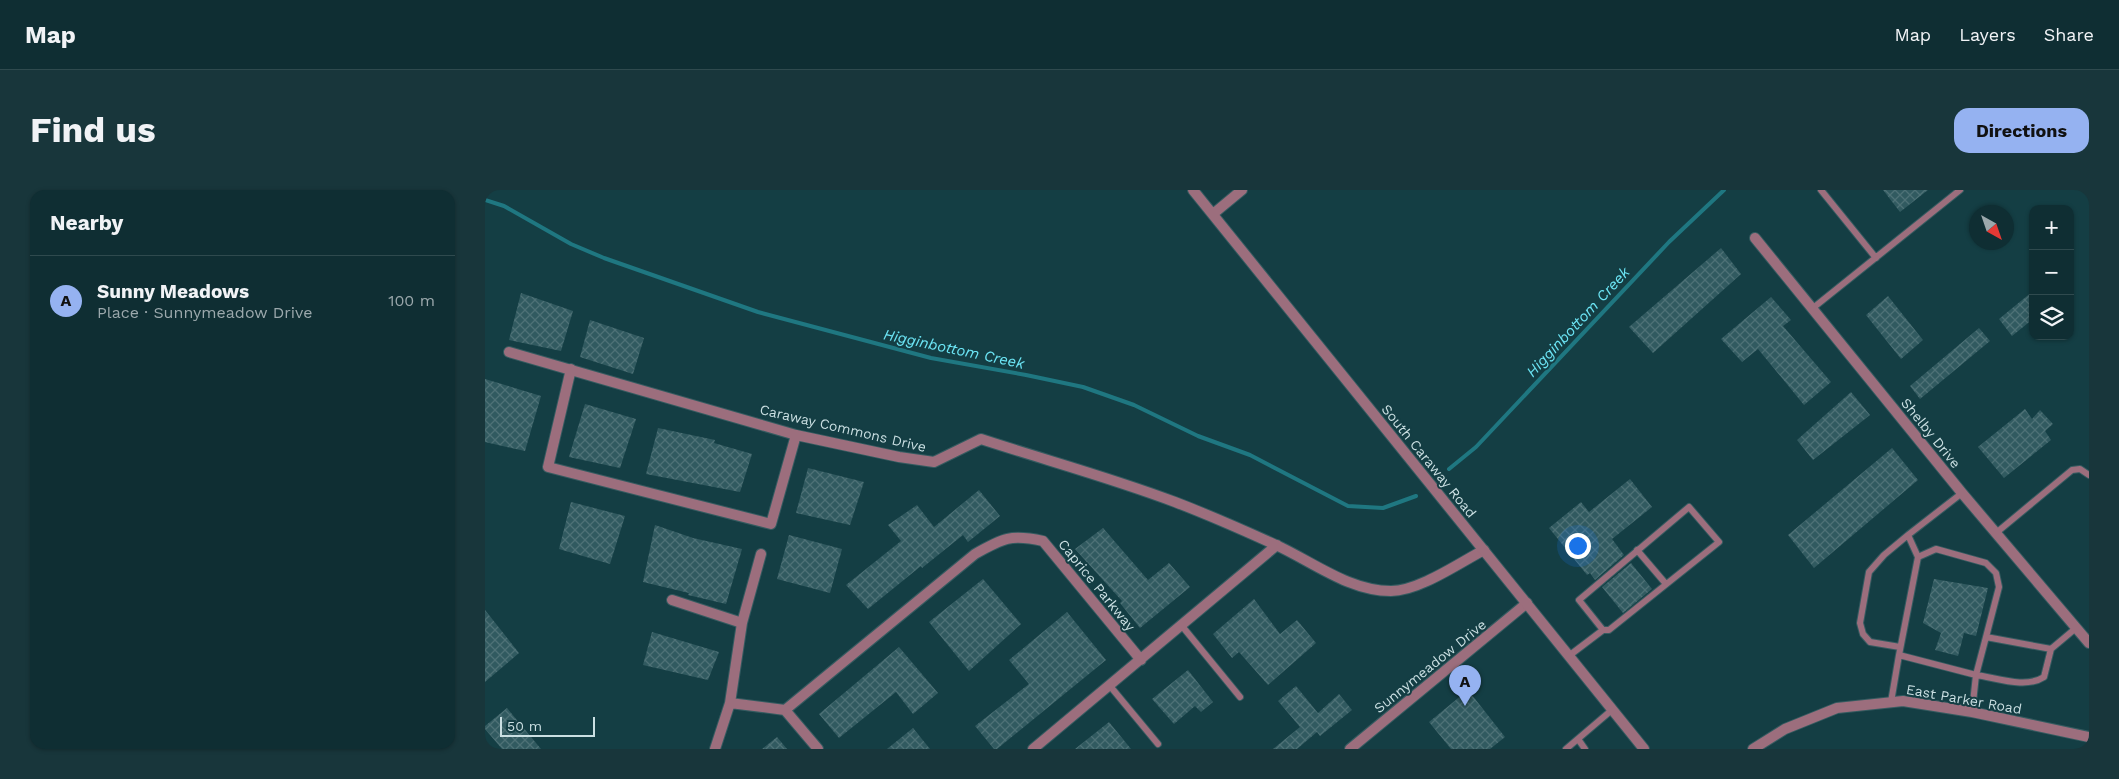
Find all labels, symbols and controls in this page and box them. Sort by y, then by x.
text: Map [25,21,76,49]
text: Map [1894,24,1931,45]
text: Layers [1959,24,2016,45]
text: Share [2044,24,2094,45]
button: Directions [1954,108,2089,153]
text: Find us [30,109,156,151]
north arrow [1969,205,2014,250]
map controls [2029,205,2074,340]
button: + [2029,205,2074,250]
text: Nearby [50,210,123,235]
button: − [2029,250,2074,295]
water label: Higginbottom Creek [1522,263,1634,381]
text: Sunny Meadows [97,280,249,303]
text: A [61,291,71,310]
text: 100 m [388,291,435,310]
button: layers [2029,295,2074,340]
text: Place · Sunnymeadow Drive [97,303,313,322]
water label: Higginbottom Creek [882,325,1027,373]
street label: Shelby Drive [1898,395,1964,471]
street label: Caraway Commons Drive [758,401,928,455]
street label: South Caraway Road [1378,401,1480,521]
your location [1565,533,1591,559]
street label: Caprice Parkway [1055,536,1139,634]
street label: Sunnymeadow Drive [1371,616,1489,716]
pin: A [1449,665,1481,706]
street label: East Parker Road [1905,681,2023,717]
scale bar [500,714,595,737]
text: 50 m [507,718,542,734]

